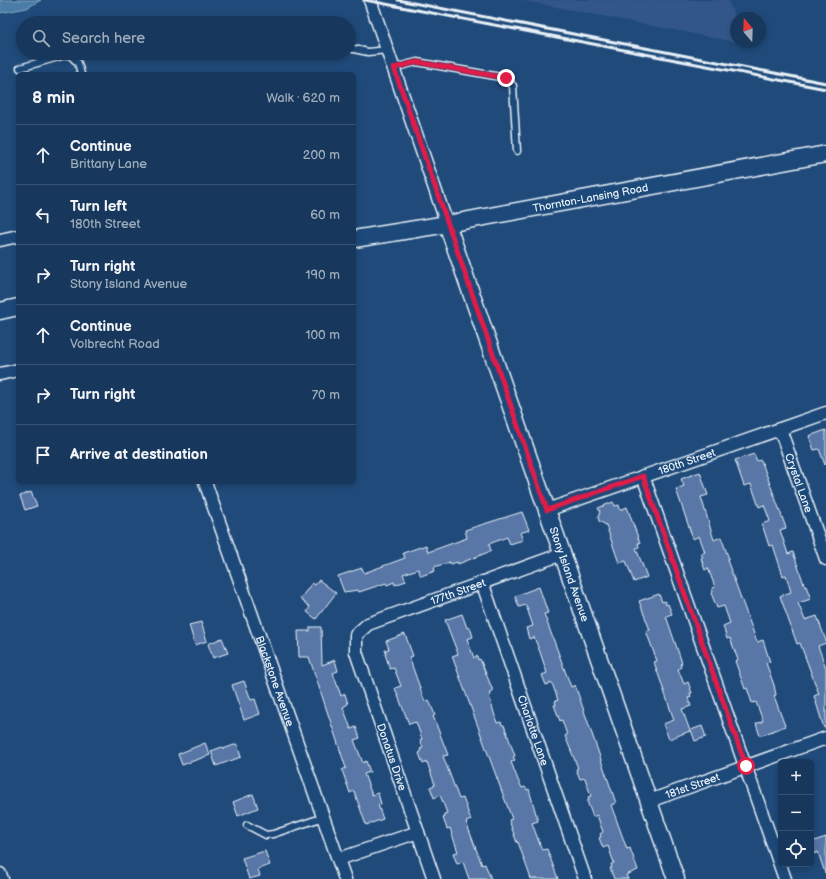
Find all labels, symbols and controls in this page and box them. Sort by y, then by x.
north arrow [730,12,766,48]
search box [16,16,356,60]
icon: search [30,27,52,49]
text: Search here [62,29,145,48]
route end [497,69,515,87]
text: 8 min [32,88,75,108]
text: Walk · 620 m [266,90,340,106]
text: Continue [70,137,132,156]
icon: ahead [32,144,54,166]
text: 200 m [303,147,340,163]
text: Brittany Lane [70,156,147,172]
street label: Thornton-Lansing Road [532,181,649,215]
text: Turn left [70,197,127,216]
icon: left [32,204,54,226]
text: 60 m [310,207,340,223]
text: 180th Street [70,216,140,232]
text: Turn right [70,257,135,276]
icon: right [32,264,54,286]
text: 190 m [306,267,340,283]
text: Stony Island Avenue [70,276,187,292]
text: Continue [70,317,132,336]
icon: ahead [32,324,54,346]
text: 100 m [305,327,340,343]
text: Volbrecht Road [70,336,160,352]
icon: right [32,384,54,406]
text: Turn right [70,385,135,404]
text: 70 m [312,387,340,403]
icon: arrive [32,444,54,466]
text: Arrive at destination [70,445,208,464]
street label: 180th Street [657,446,718,478]
street label: Crystal Lane [782,451,815,515]
street label: Stony Island Avenue [546,525,592,624]
street label: 177th Street [429,576,488,608]
street label: Blackstone Avenue [253,634,297,729]
street label: Charlotte Lane [515,694,551,768]
street label: Donatus Drive [374,722,409,793]
route start [737,757,755,775]
map controls [778,759,814,867]
button: + [778,759,814,795]
street label: 181st Street [664,770,722,802]
button: − [778,795,814,831]
button: locate [778,831,814,867]

